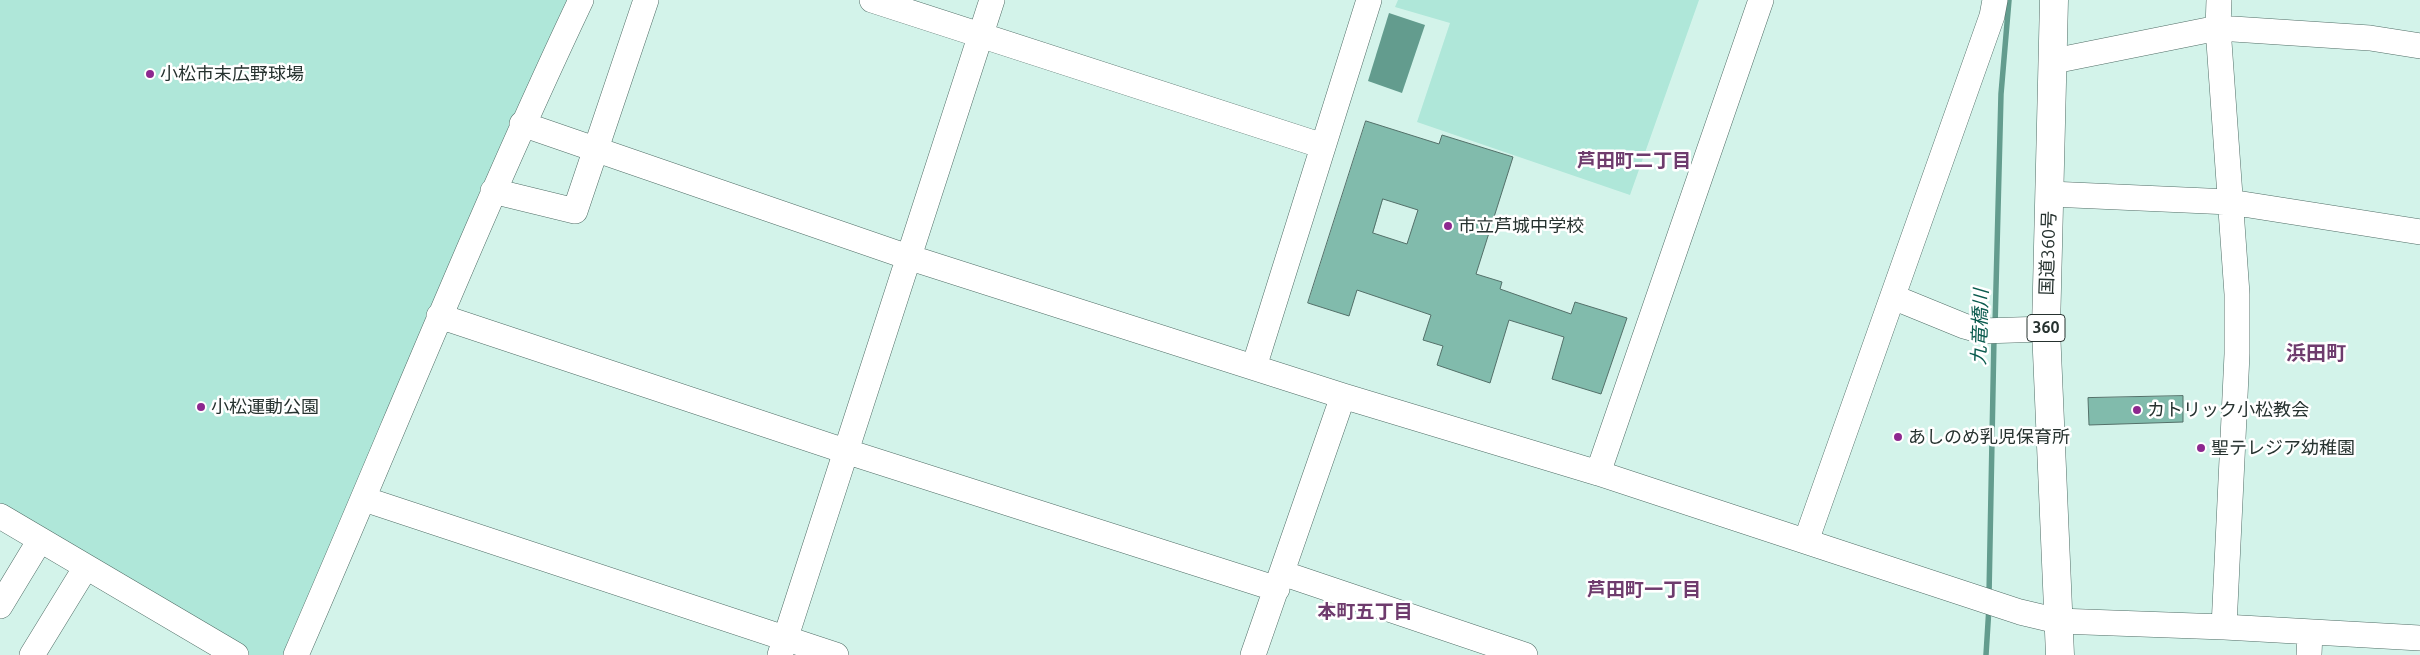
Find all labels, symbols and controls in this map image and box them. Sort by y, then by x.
place label: 小松市末広野球場 [160,63,304,85]
marker: 小松市末広野球場 [144,68,156,80]
district label: 芦田町二丁目 [1577,150,1691,172]
street label: 国道360号 [2036,210,2060,296]
place label: 市立芦城中学校 [1458,215,1584,237]
marker: 市立芦城中学校 [1442,220,1454,232]
water label: 九竜橋川 [1967,289,1993,365]
road number: 360 [2027,314,2065,342]
district label: 浜田町 [2286,341,2346,365]
place label: 小松運動公園 [211,396,319,418]
place label: カトリック小松教会 [2147,399,2309,421]
marker: 小松運動公園 [195,401,207,413]
marker: カトリック小松教会 [2131,404,2143,416]
place label: あしのめ乳児保育所 [1908,426,2070,448]
marker: あしのめ乳児保育所 [1892,431,1904,443]
place label: 聖テレジア幼稚園 [2211,437,2355,459]
marker: 聖テレジア幼稚園 [2195,442,2207,454]
district label: 芦田町一丁目 [1587,579,1701,601]
district label: 本町五丁目 [1318,601,1412,623]

